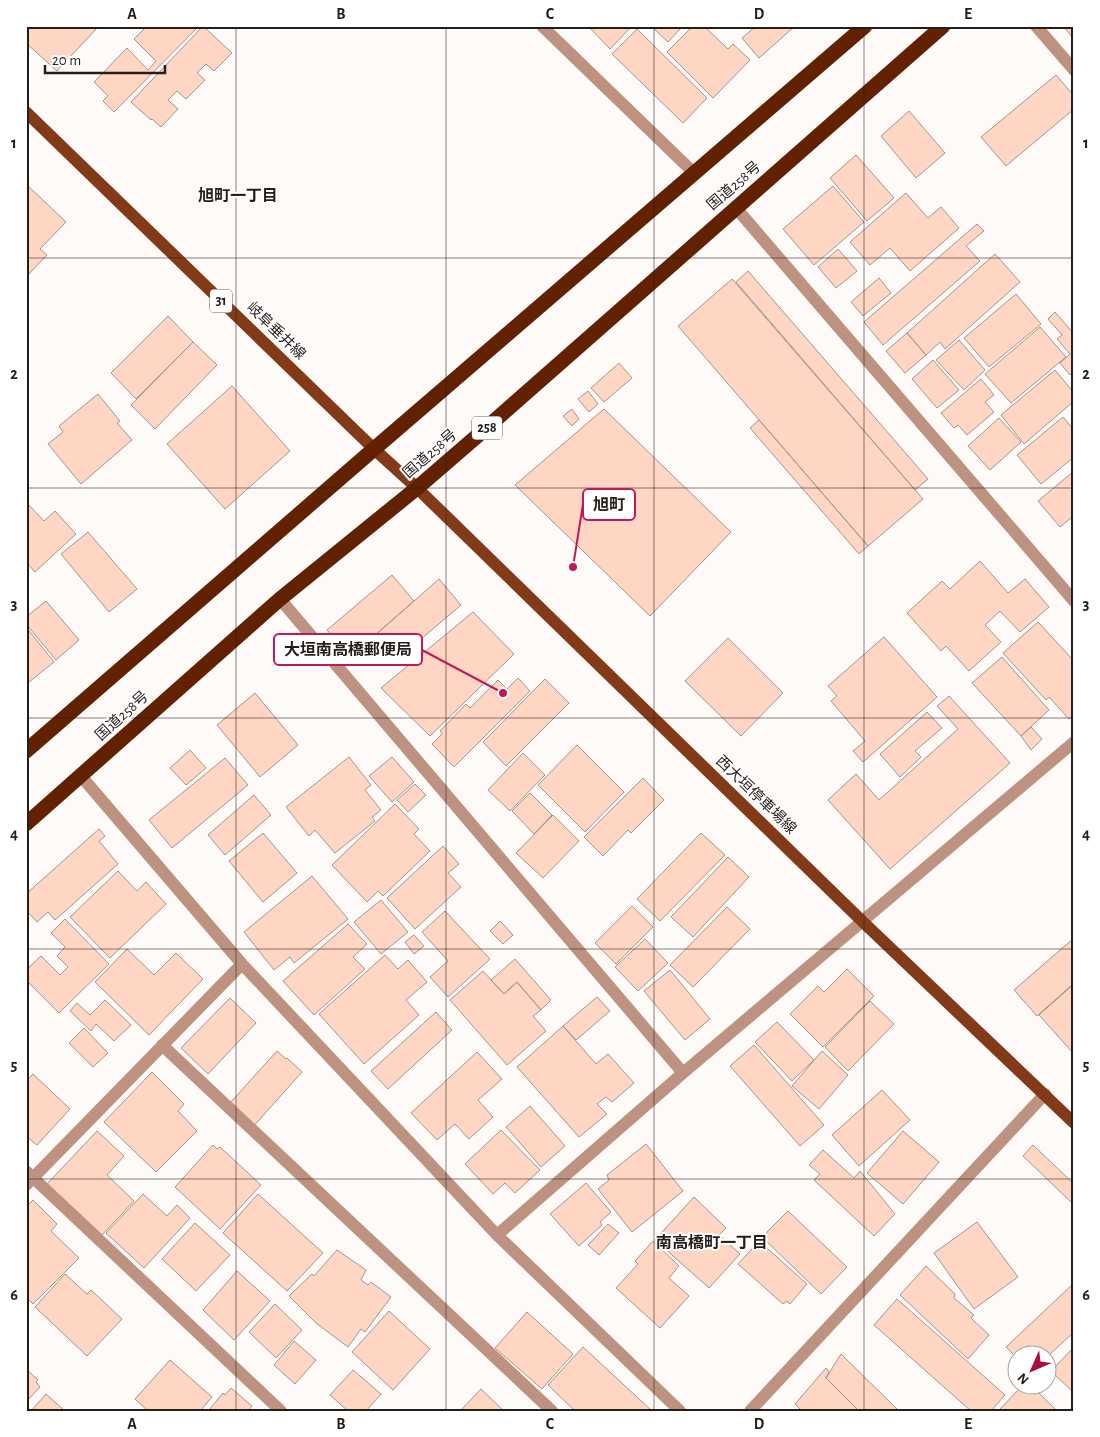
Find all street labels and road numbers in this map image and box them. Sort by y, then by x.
street label: 国道258号 [704,158,764,213]
road number: 31 [210,290,232,312]
street label: 岐阜垂井線 [244,298,310,362]
road number: 258 [472,416,502,439]
street label: 国道258号 [400,426,460,481]
street label: 国道258号 [92,688,151,743]
street label: 西大垣停車場線 [713,752,800,837]

